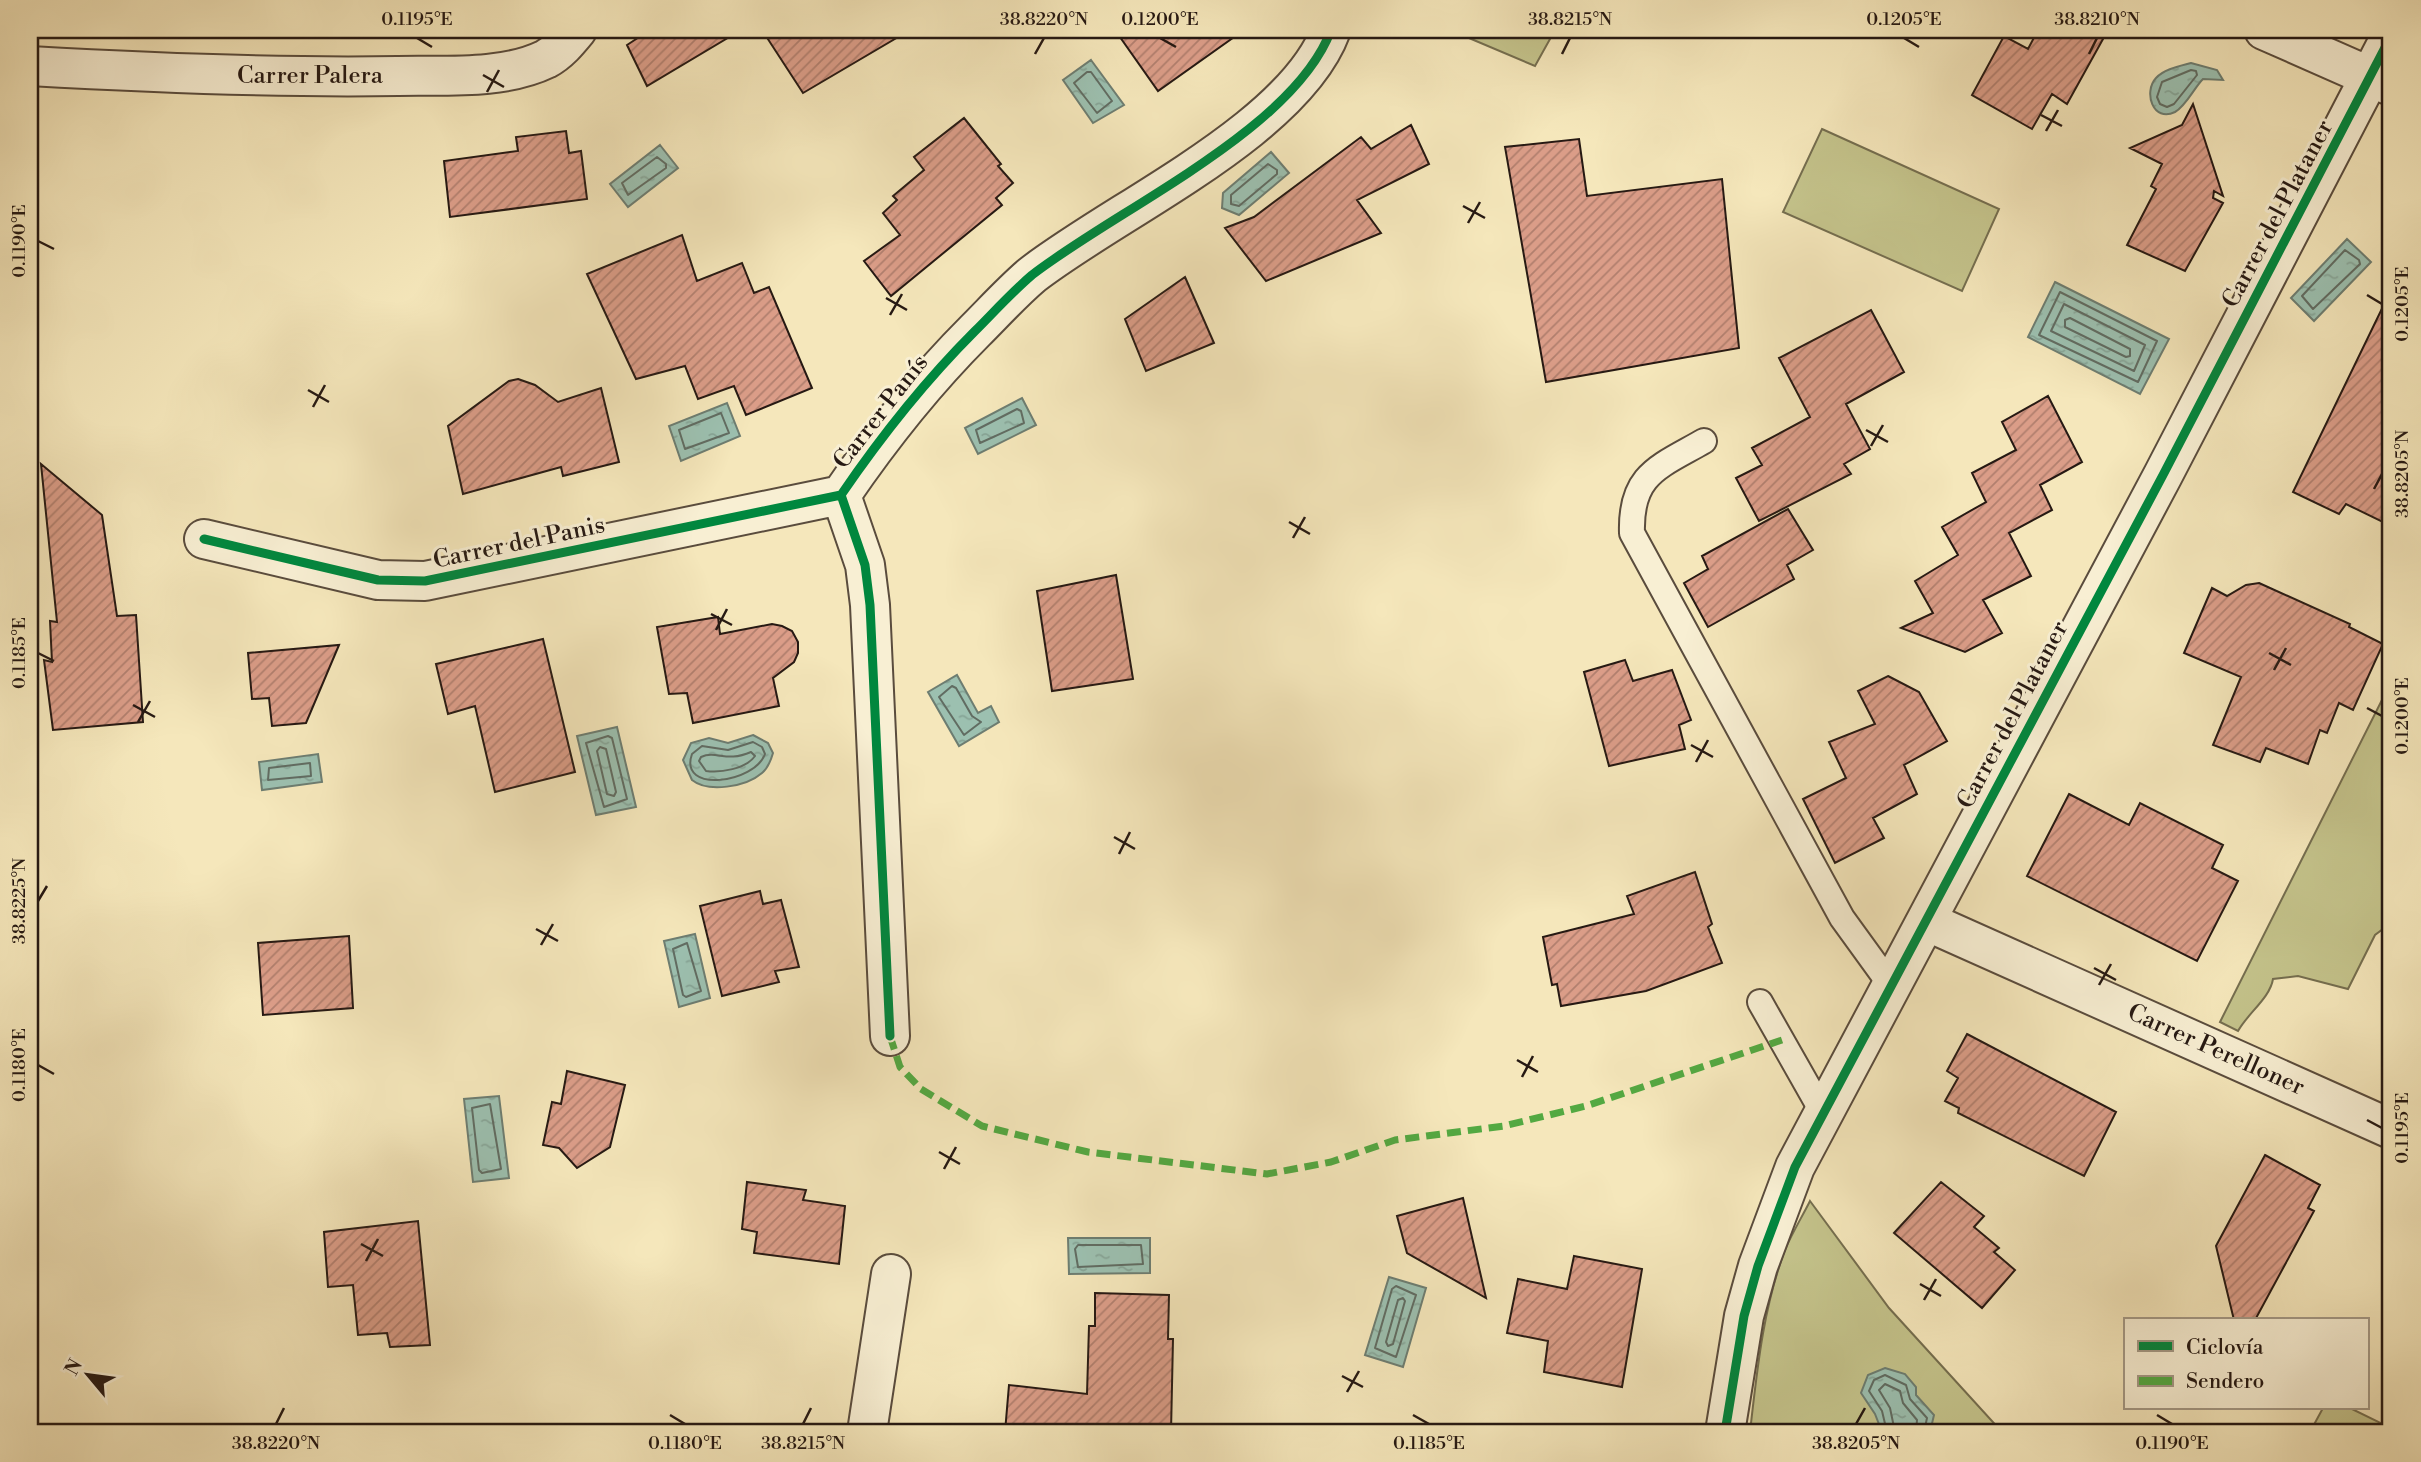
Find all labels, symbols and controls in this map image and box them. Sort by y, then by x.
text: 0.1195°E [381,8,453,31]
text: 38.8220°N [1000,8,1089,31]
text: 0.1200°E [1121,8,1199,31]
text: 38.8215°N [1528,8,1613,31]
text: 0.1205°E [1866,8,1942,31]
text: 38.8210°N [2054,8,2140,31]
street label: Carrer Palera [237,61,384,91]
street label: Carrer del Plataner [2216,115,2340,313]
text: 0.1190°E [8,204,31,278]
text: 0.1205°E [2391,266,2414,342]
street label: Carrer Panís [827,349,935,475]
text: 38.8205°N [2391,429,2414,518]
street label: Carrer del Panis [430,510,608,576]
street label: Carrer del Plataner [1951,616,2075,814]
text: 0.1185°E [8,617,31,689]
text: 0.1200°E [2391,677,2414,755]
text: 38.8225°N [8,857,31,944]
street label: Carrer Perelloner [2123,997,2309,1103]
text: 0.1180°E [8,1028,31,1102]
text: 0.1195°E [2391,1092,2414,1164]
legend [2124,1318,2368,1410]
text: Ciclovía [2186,1335,2264,1361]
north arrow [52,1340,122,1410]
text: N [60,1355,88,1380]
text: Sendero [2186,1369,2264,1395]
text: 38.8220°N [232,1432,321,1455]
text: 0.1180°E [648,1432,722,1455]
text: 38.8215°N [761,1432,846,1455]
text: 0.1185°E [1393,1432,1465,1455]
text: 38.8205°N [1812,1432,1901,1455]
text: 0.1190°E [2135,1432,2209,1455]

